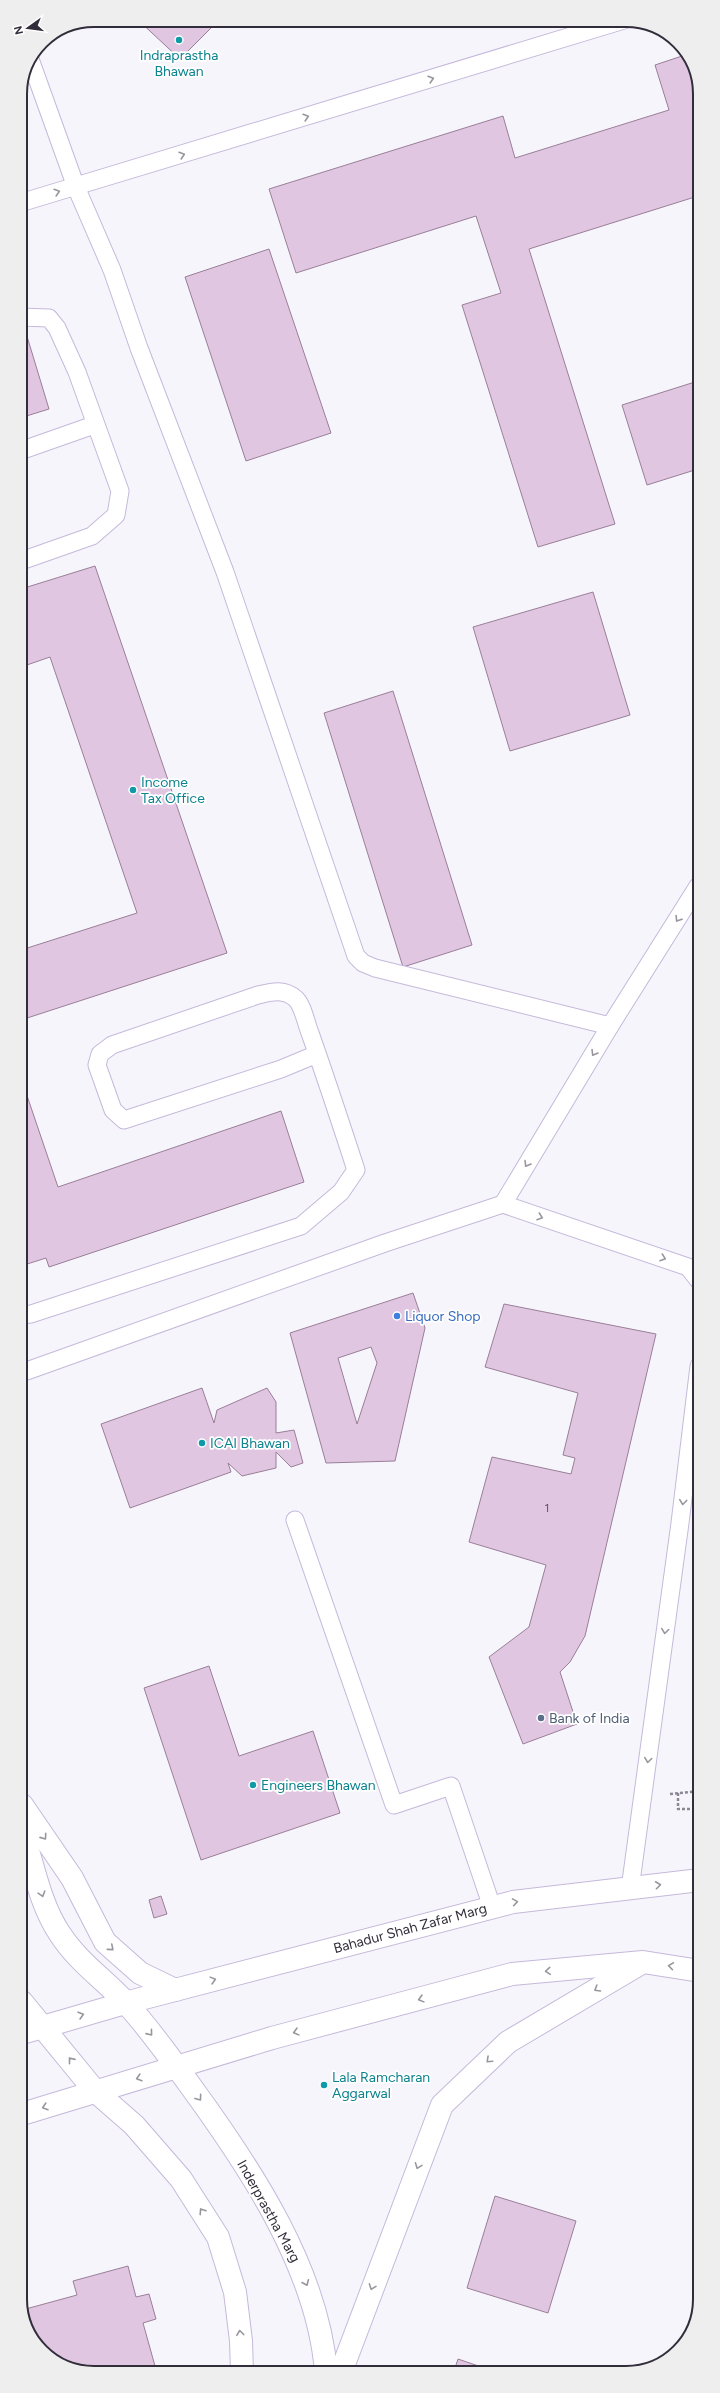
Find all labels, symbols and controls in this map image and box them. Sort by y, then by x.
north arrow [8,8,48,48]
text: N [11,25,26,36]
marker: Indraprastha Bhawan [174,35,184,45]
place label: Indraprastha Bhawan [140,47,218,80]
one-way arrow [427,75,434,84]
one-way arrow [303,113,310,122]
one-way arrow [178,151,185,159]
one-way arrow [54,188,61,197]
place label: Income Tax Office [141,774,205,807]
marker: Income Tax Office [128,785,138,795]
one-way arrow [675,915,682,922]
one-way arrow [591,1049,598,1056]
one-way arrow [524,1160,531,1167]
one-way arrow [536,1212,543,1221]
one-way arrow [659,1254,666,1262]
place label: Liquor Shop [405,1308,481,1325]
marker: Liquor Shop [392,1311,402,1321]
place label: ICAI Bhawan [210,1435,290,1452]
marker: ICAI Bhawan [197,1438,207,1448]
one-way arrow [679,1499,688,1505]
house number: 1 [545,1501,549,1515]
one-way arrow [661,1628,670,1634]
place label: Bank of India [549,1710,630,1727]
marker: Bank of India [536,1713,546,1723]
one-way arrow [643,1757,652,1763]
place label: Engineers Bhawan [261,1777,376,1794]
marker: Engineers Bhawan [248,1780,258,1790]
one-way arrow [39,1833,47,1840]
one-way arrow [655,1881,661,1890]
one-way arrow [37,1890,46,1897]
one-way arrow [512,1898,518,1907]
street label: Bahadur Shah Zafar Marg [332,1900,489,1957]
one-way arrow [107,1943,114,1950]
one-way arrow [668,1962,674,1971]
one-way arrow [545,1966,551,1975]
one-way arrow [210,1976,216,1984]
one-way arrow [594,1985,601,1992]
one-way arrow [418,1994,425,2002]
one-way arrow [77,2011,84,2020]
one-way arrow [292,2027,299,2036]
one-way arrow [145,2029,152,2036]
one-way arrow [486,2056,494,2063]
one-way arrow [68,2058,75,2065]
place label: Lala Ramcharan Aggarwal [332,2069,430,2102]
one-way arrow [136,2073,143,2082]
marker: Lala Ramcharan Aggarwal [319,2080,329,2090]
one-way arrow [194,2094,202,2101]
one-way arrow [42,2102,49,2111]
street label: Inderprastha Marg [233,2157,304,2265]
one-way arrow [414,2162,422,2169]
one-way arrow [199,2208,206,2215]
one-way arrow [301,2278,309,2286]
one-way arrow [368,2284,377,2291]
one-way arrow [236,2330,245,2336]

